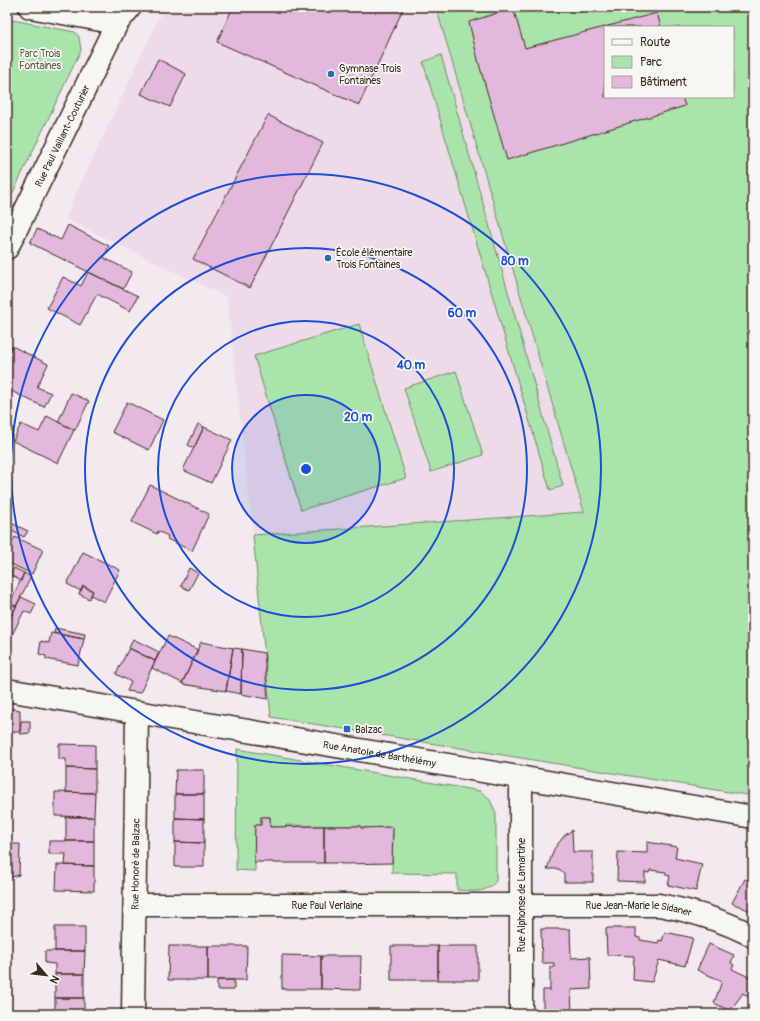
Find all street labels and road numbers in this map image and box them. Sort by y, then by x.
street label: Rue Paul Vaillant-Couturier [33,83,93,189]
street label: Rue Anatole de Barthélémy [322,739,438,770]
street label: Rue Honoré de Balzac [129,818,143,910]
street label: Rue Alphonse de Lamartine [516,838,528,952]
street label: Rue Paul Verlaine [292,900,363,912]
street label: Rue Jean-Marie le Sidaner [586,900,693,919]

